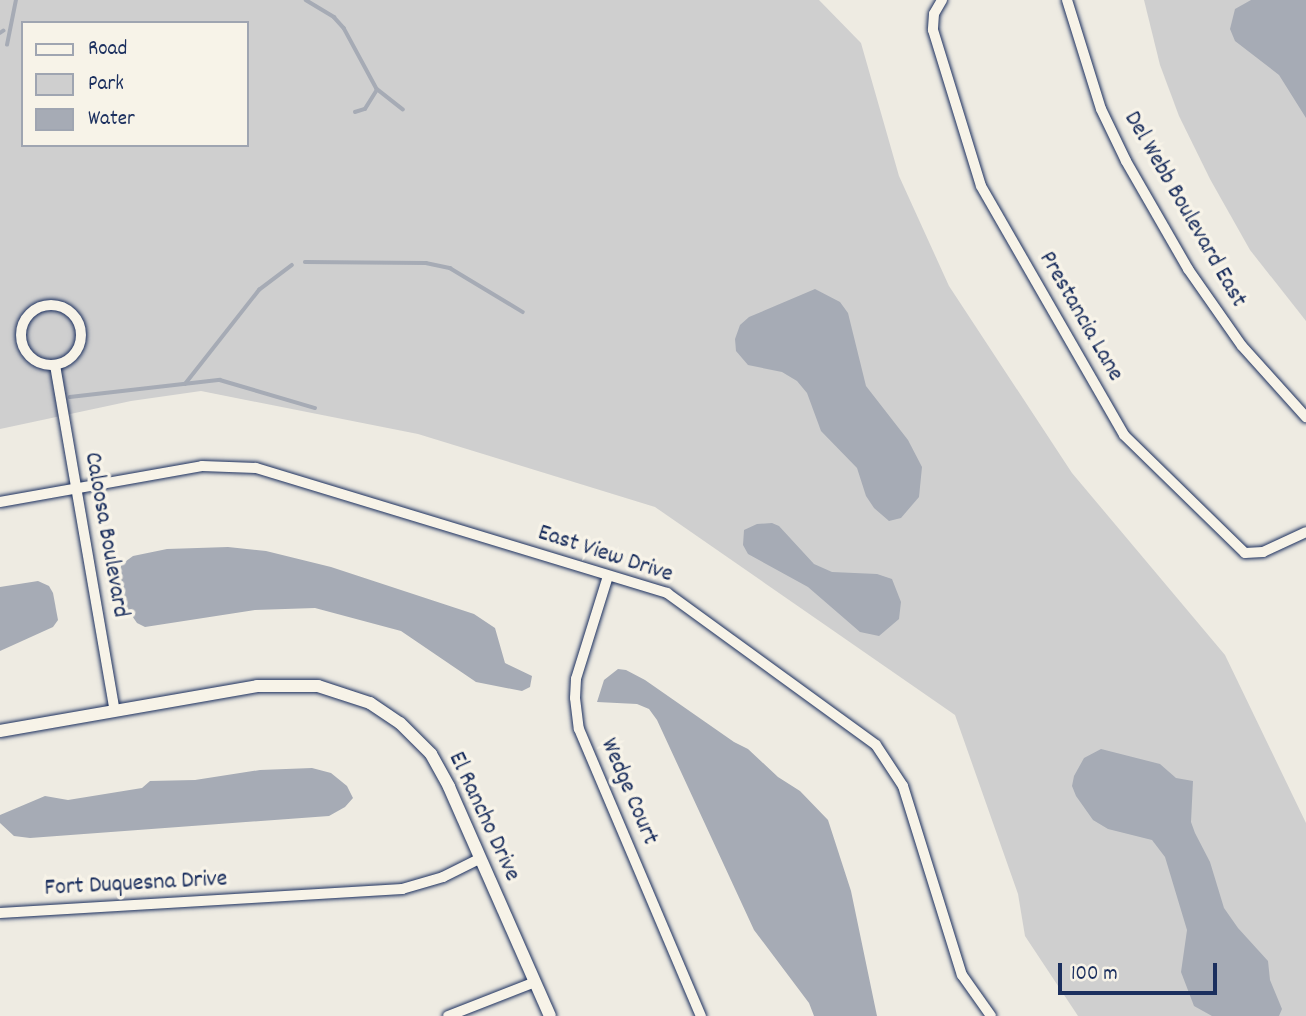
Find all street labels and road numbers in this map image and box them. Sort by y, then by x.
street label: Del Webb Boulevard East [1116,107,1252,313]
street label: Prestancia Lane [1031,247,1129,387]
street label: Caloosa Boulevard [76,450,134,620]
street label: East View Drive [534,520,676,590]
street label: Wedge Court [593,734,663,850]
street label: El Rancho Drive [441,748,525,886]
street label: Fort Duquesna Drive [44,866,228,904]

